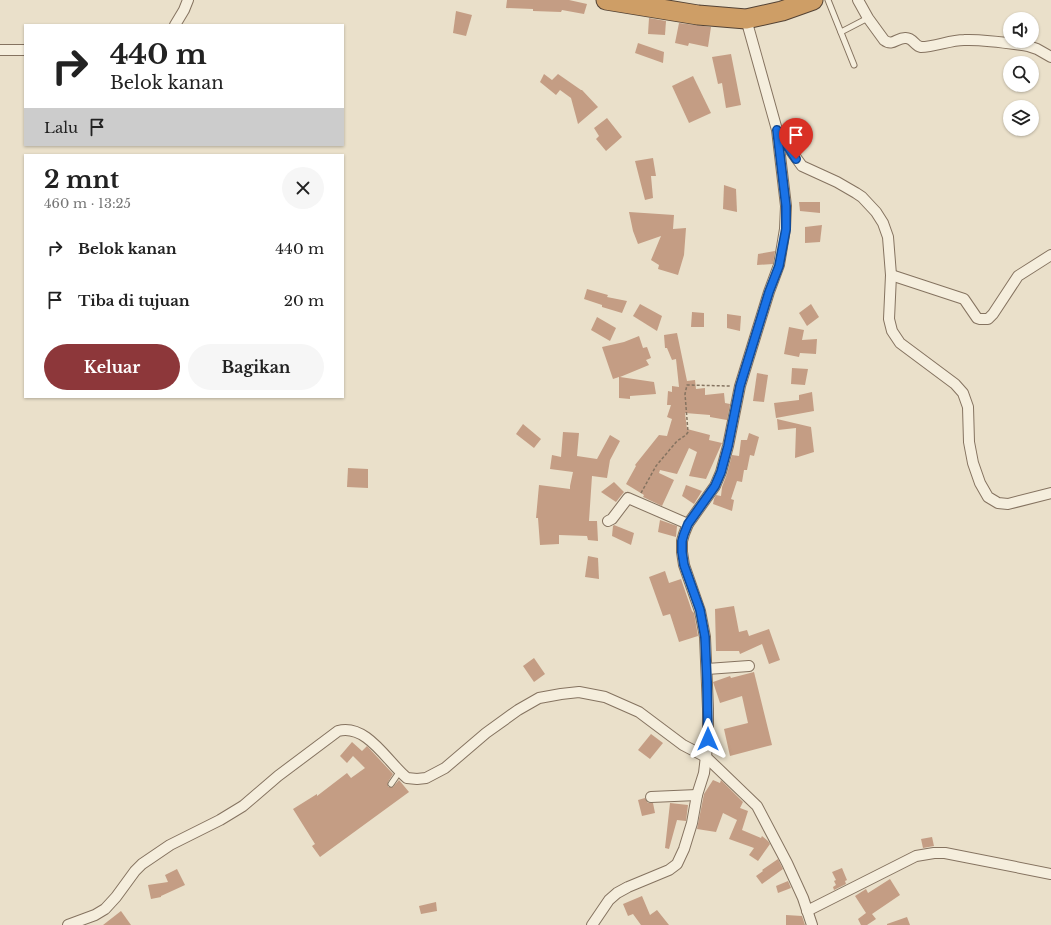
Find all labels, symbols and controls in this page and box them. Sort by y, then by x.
map controls [1003,12,1039,136]
button: sound [1003,12,1039,48]
text: 440 m [110,37,207,72]
icon: right [44,40,96,92]
button: search [1003,56,1039,92]
text: Belok kanan [110,72,224,94]
button: layers [1003,100,1039,136]
icon: arrive [86,116,108,138]
text: Lalu [44,118,78,137]
pin [779,118,813,159]
icon: arrive [785,124,807,146]
text: 2 mnt [44,165,119,194]
button: close [282,167,324,209]
text: 460 m · 13:25 [44,195,131,212]
icon: right [44,237,66,259]
text: Belok kanan [78,239,177,258]
text: 440 m [275,239,324,258]
icon: arrive [44,289,66,311]
text: Tiba di tujuan [78,291,190,310]
text: 20 m [284,291,324,310]
button: Keluar [44,344,180,390]
button: Bagikan [188,344,324,390]
position arrow [687,718,729,760]

